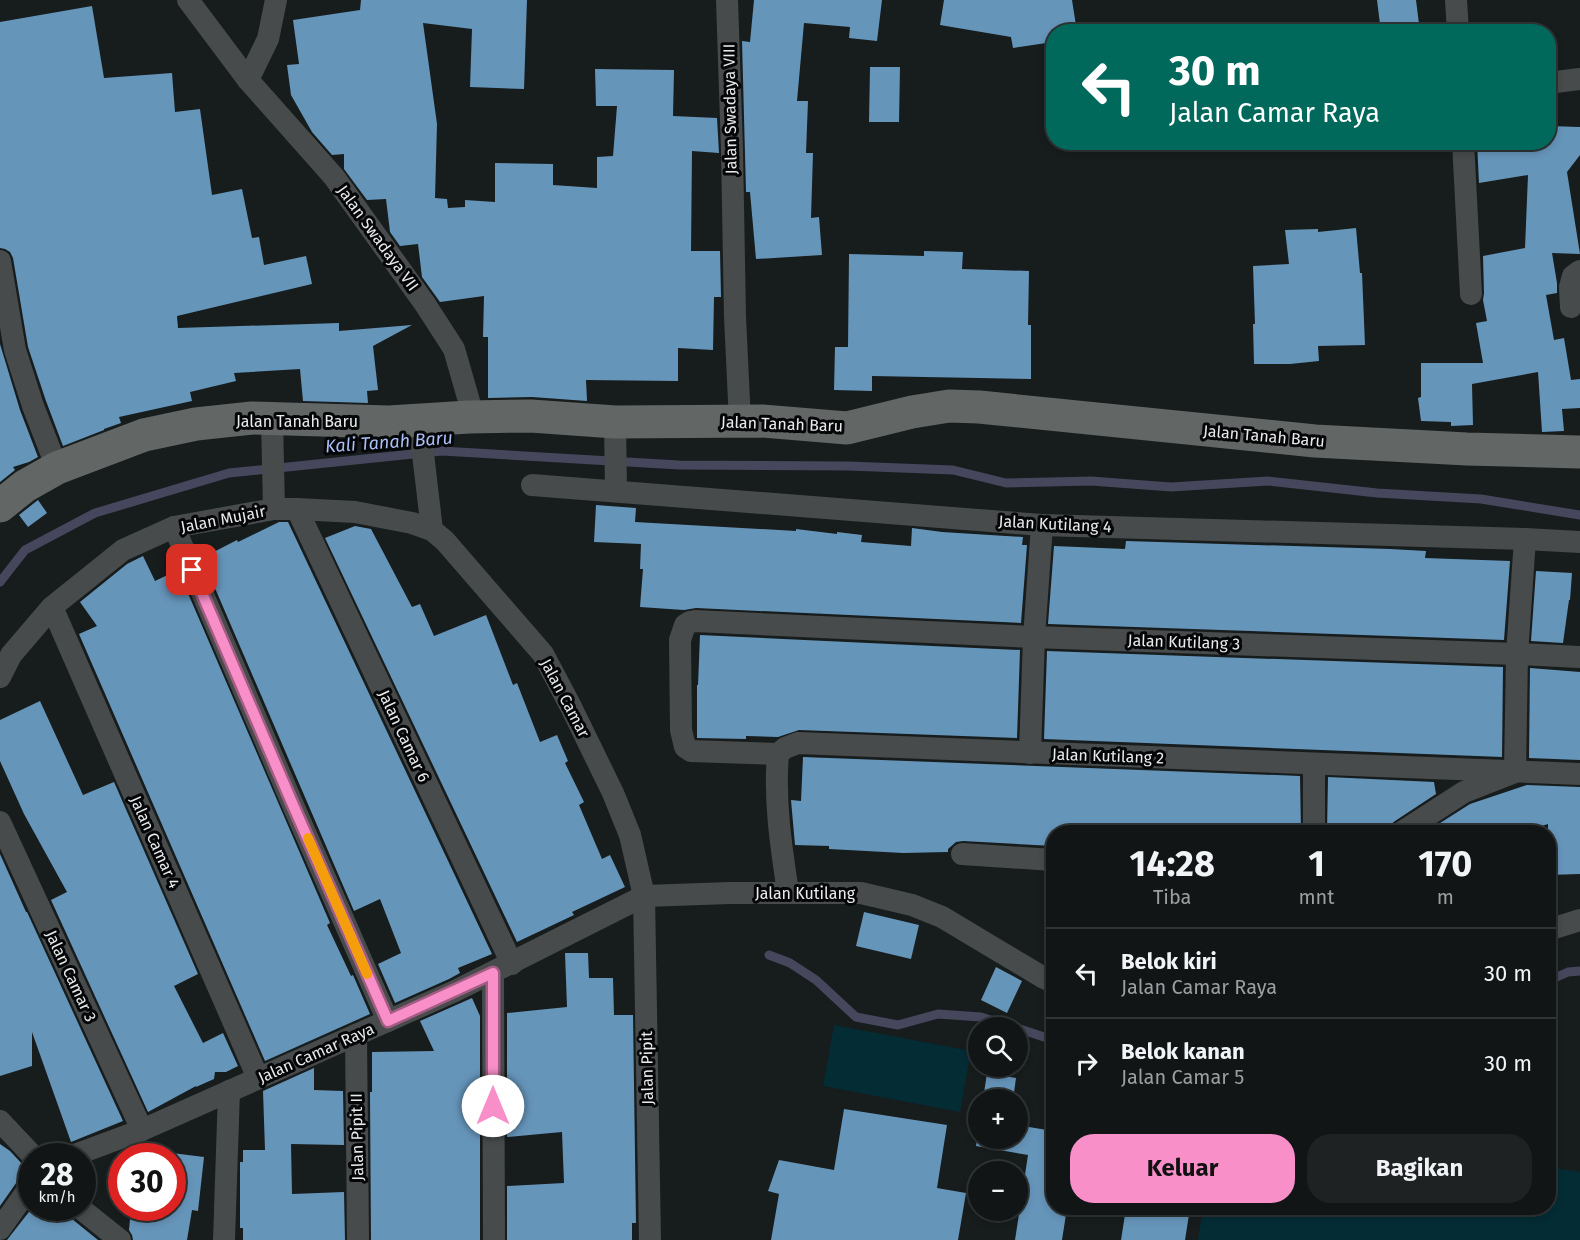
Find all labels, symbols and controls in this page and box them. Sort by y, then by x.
street label: Jalan Swadaya VIII [719,43,741,175]
text: 30 m [1169,46,1261,96]
icon: left [1070,48,1148,126]
text: Jalan Camar Raya [1169,97,1380,129]
street label: Jalan Swadaya VII [333,181,423,295]
street label: Jalan Tanah Baru [236,412,358,431]
street label: Jalan Tanah Baru [721,412,843,436]
street label: Jalan Tanah Baru [1202,421,1326,451]
water label: Kali Tanah Baru [324,427,454,457]
street label: Jalan Mujair [179,501,268,537]
street label: Jalan Kutilang 4 [998,512,1112,536]
pin [166,544,217,595]
icon: arrive [175,553,208,586]
street label: Jalan Kutilang 3 [1127,631,1241,653]
street label: Jalan Camar [536,655,594,741]
street label: Jalan Camar 6 [374,687,434,785]
street label: Jalan Kutilang 2 [1051,745,1165,767]
street label: Jalan Camar 4 [126,793,184,892]
text: 14:28 [1130,842,1215,886]
text: 1 [1308,842,1325,886]
text: 170 [1418,842,1472,886]
street label: Jalan Kutilang [755,884,856,903]
text: Tiba [1153,885,1191,909]
text: mnt [1298,885,1335,909]
text: m [1437,885,1454,909]
street label: Jalan Camar 3 [42,927,100,1025]
text: Belok kiri [1121,948,1217,975]
icon: left [1070,957,1103,990]
text: 30 m [1484,960,1532,987]
text: Jalan Camar Raya [1121,975,1277,999]
map controls [968,1017,1028,1221]
button: search [968,1017,1028,1077]
street label: Jalan Camar Raya [255,1019,377,1087]
street label: Jalan Pipit [637,1031,657,1105]
text: Belok kanan [1121,1038,1245,1065]
icon: right [1070,1047,1103,1080]
text: 30 m [1484,1050,1532,1077]
text: Jalan Camar 5 [1121,1065,1244,1089]
position arrow [461,1074,525,1138]
button: + [968,1089,1028,1149]
street label: Jalan Pipit II [347,1093,367,1181]
button: Keluar [1070,1134,1295,1203]
button: Bagikan [1307,1134,1532,1203]
speed limit sign: 30 [108,1143,186,1221]
text: 28 [41,1157,73,1193]
button: − [968,1161,1028,1221]
text: km/h [38,1188,76,1206]

